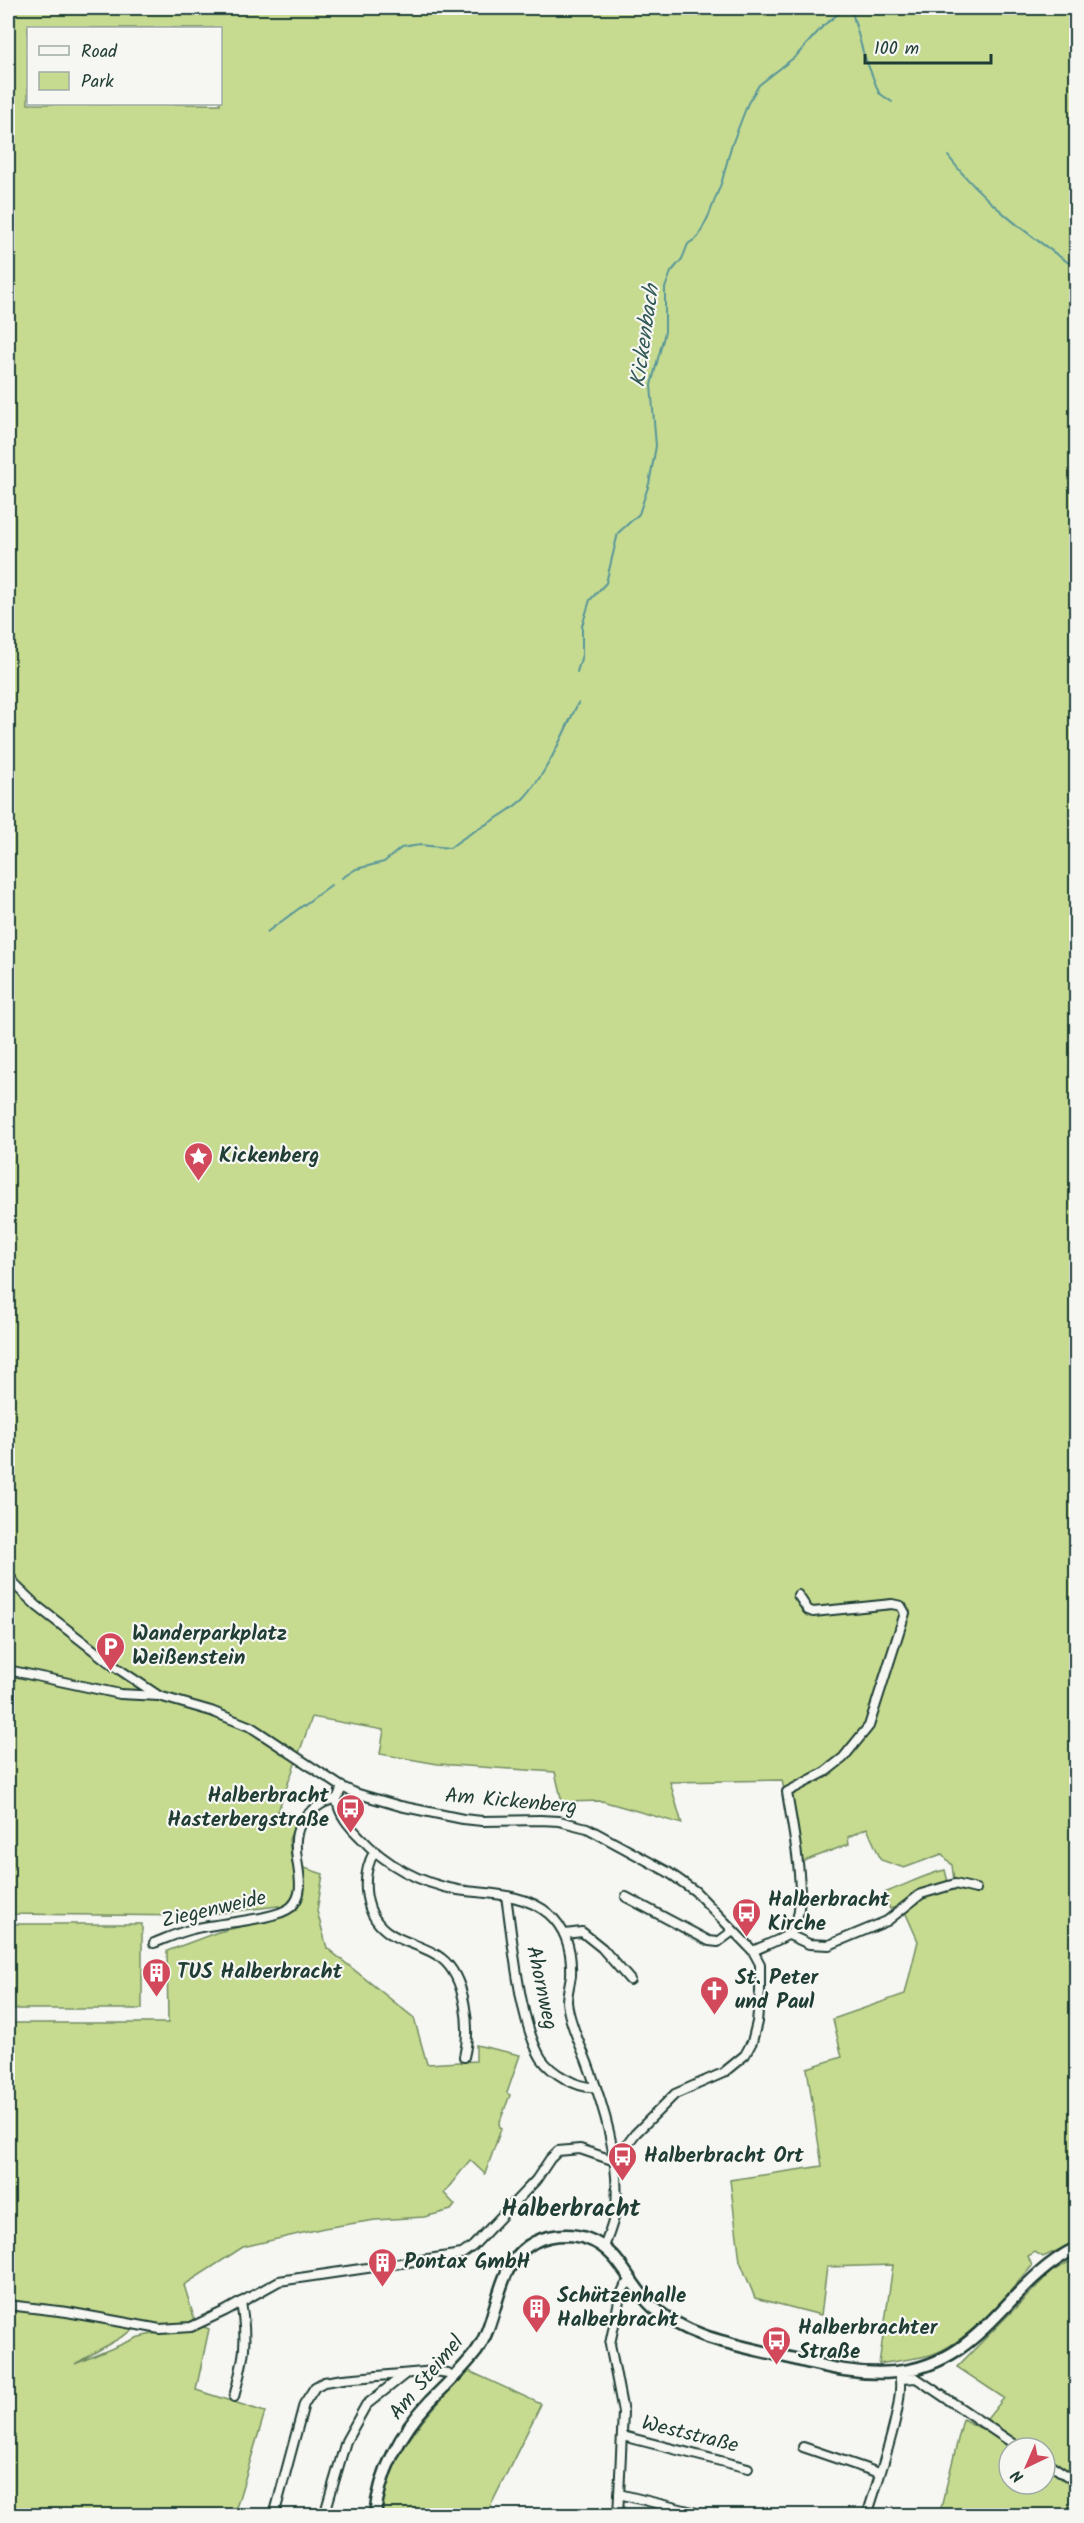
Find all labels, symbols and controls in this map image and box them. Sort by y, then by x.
legend [27,27,222,105]
scale bar [865,27,991,65]
text: 100 m [874,35,919,64]
text: Road [81,38,118,67]
text: Park [81,68,114,97]
water label: Kickenbach [621,280,671,390]
place icon: Kickenberg [182,1140,214,1182]
place label: Kickenberg [219,1140,319,1173]
place label: Wanderparkplatz Weißenstein [132,1618,287,1675]
parking icon: Wanderparkplatz Weißenstein [95,1630,127,1672]
place label: Halberbracht Hasterbergstraße [167,1780,330,1837]
street label: Am Kickenberg [444,1780,578,1824]
bus stop icon: Halberbracht Hasterbergstraße [334,1792,366,1834]
street label: Ziegenweide [158,1882,270,1938]
place label: Halberbracht Kirche [768,1884,890,1941]
bus stop icon: Halberbracht Kirche [731,1896,763,1938]
street label: Ahornweg [516,1943,566,2033]
building icon: TUS Halberbracht [140,1956,172,1998]
place label: TUS Halberbracht [177,1956,343,1989]
place label: St. Peter und Paul [735,1962,820,2019]
church icon: St. Peter und Paul [698,1974,730,2016]
bus stop icon: Halberbracht Ort [607,2140,639,2182]
place label: Halberbracht Ort [644,2140,804,2173]
district label: Halberbracht [502,2190,642,2229]
building icon: Pontax GmbH [367,2246,399,2288]
place label: Pontax GmbH [404,2246,531,2279]
place label: Schützenhalle Halberbracht [557,2280,686,2337]
building icon: Schützenhalle Halberbracht [520,2292,552,2334]
place label: Halberbrachter Straße [798,2312,939,2369]
bus stop icon: Halberbrachter Straße [761,2324,793,2366]
street label: Am Steimel [381,2328,473,2428]
street label: Weststraße [638,2407,742,2463]
north arrow [997,2436,1057,2496]
text: N [1005,2463,1030,2488]

